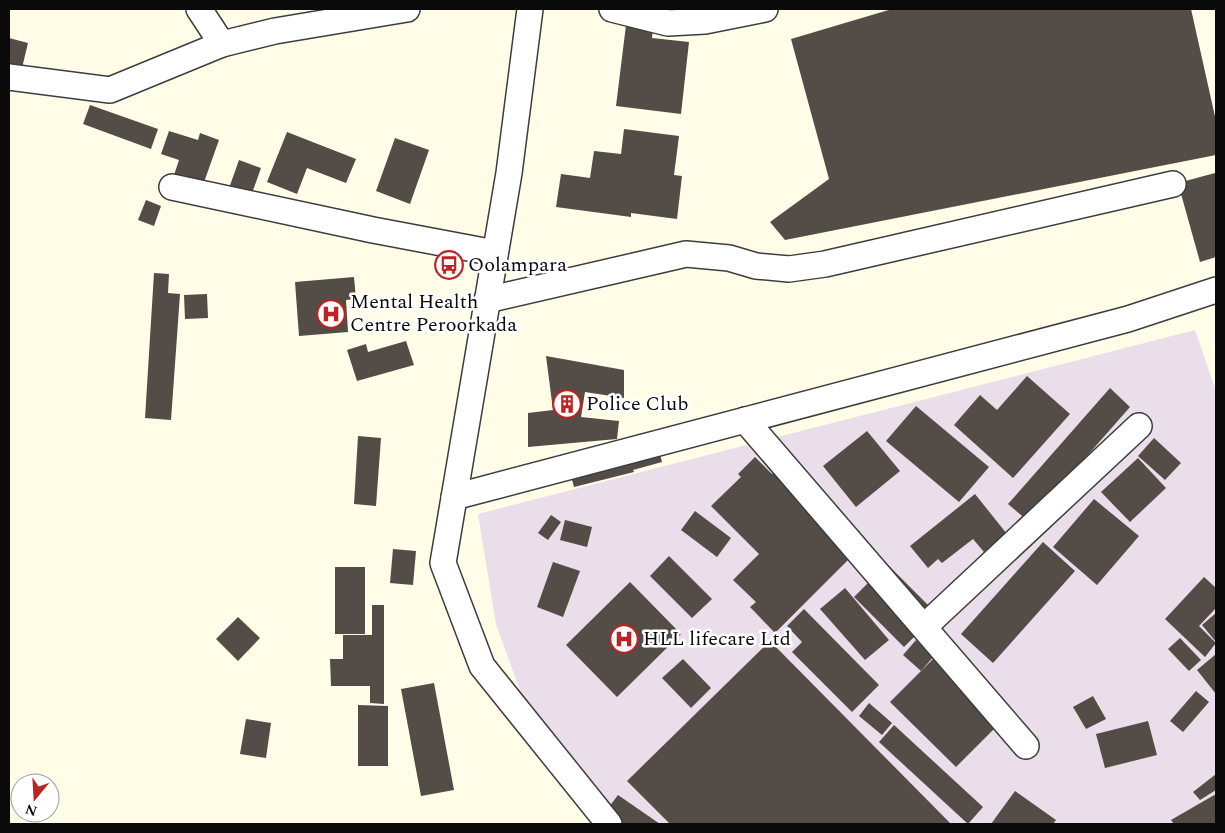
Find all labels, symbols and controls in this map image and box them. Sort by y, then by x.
bus stop icon: Oolampara [434,250,464,280]
place label: Oolampara [468,250,567,280]
place label: Mental Health Centre Peroorkada [350,287,517,340]
hospital icon: Mental Health Centre Peroorkada [316,299,346,329]
building icon: Police Club [552,389,582,419]
place label: Police Club [586,389,688,419]
hospital icon: HLL lifecare Ltd [609,624,639,654]
place label: HLL lifecare Ltd [643,624,791,654]
north arrow [10,773,60,823]
text: N [22,798,40,822]

